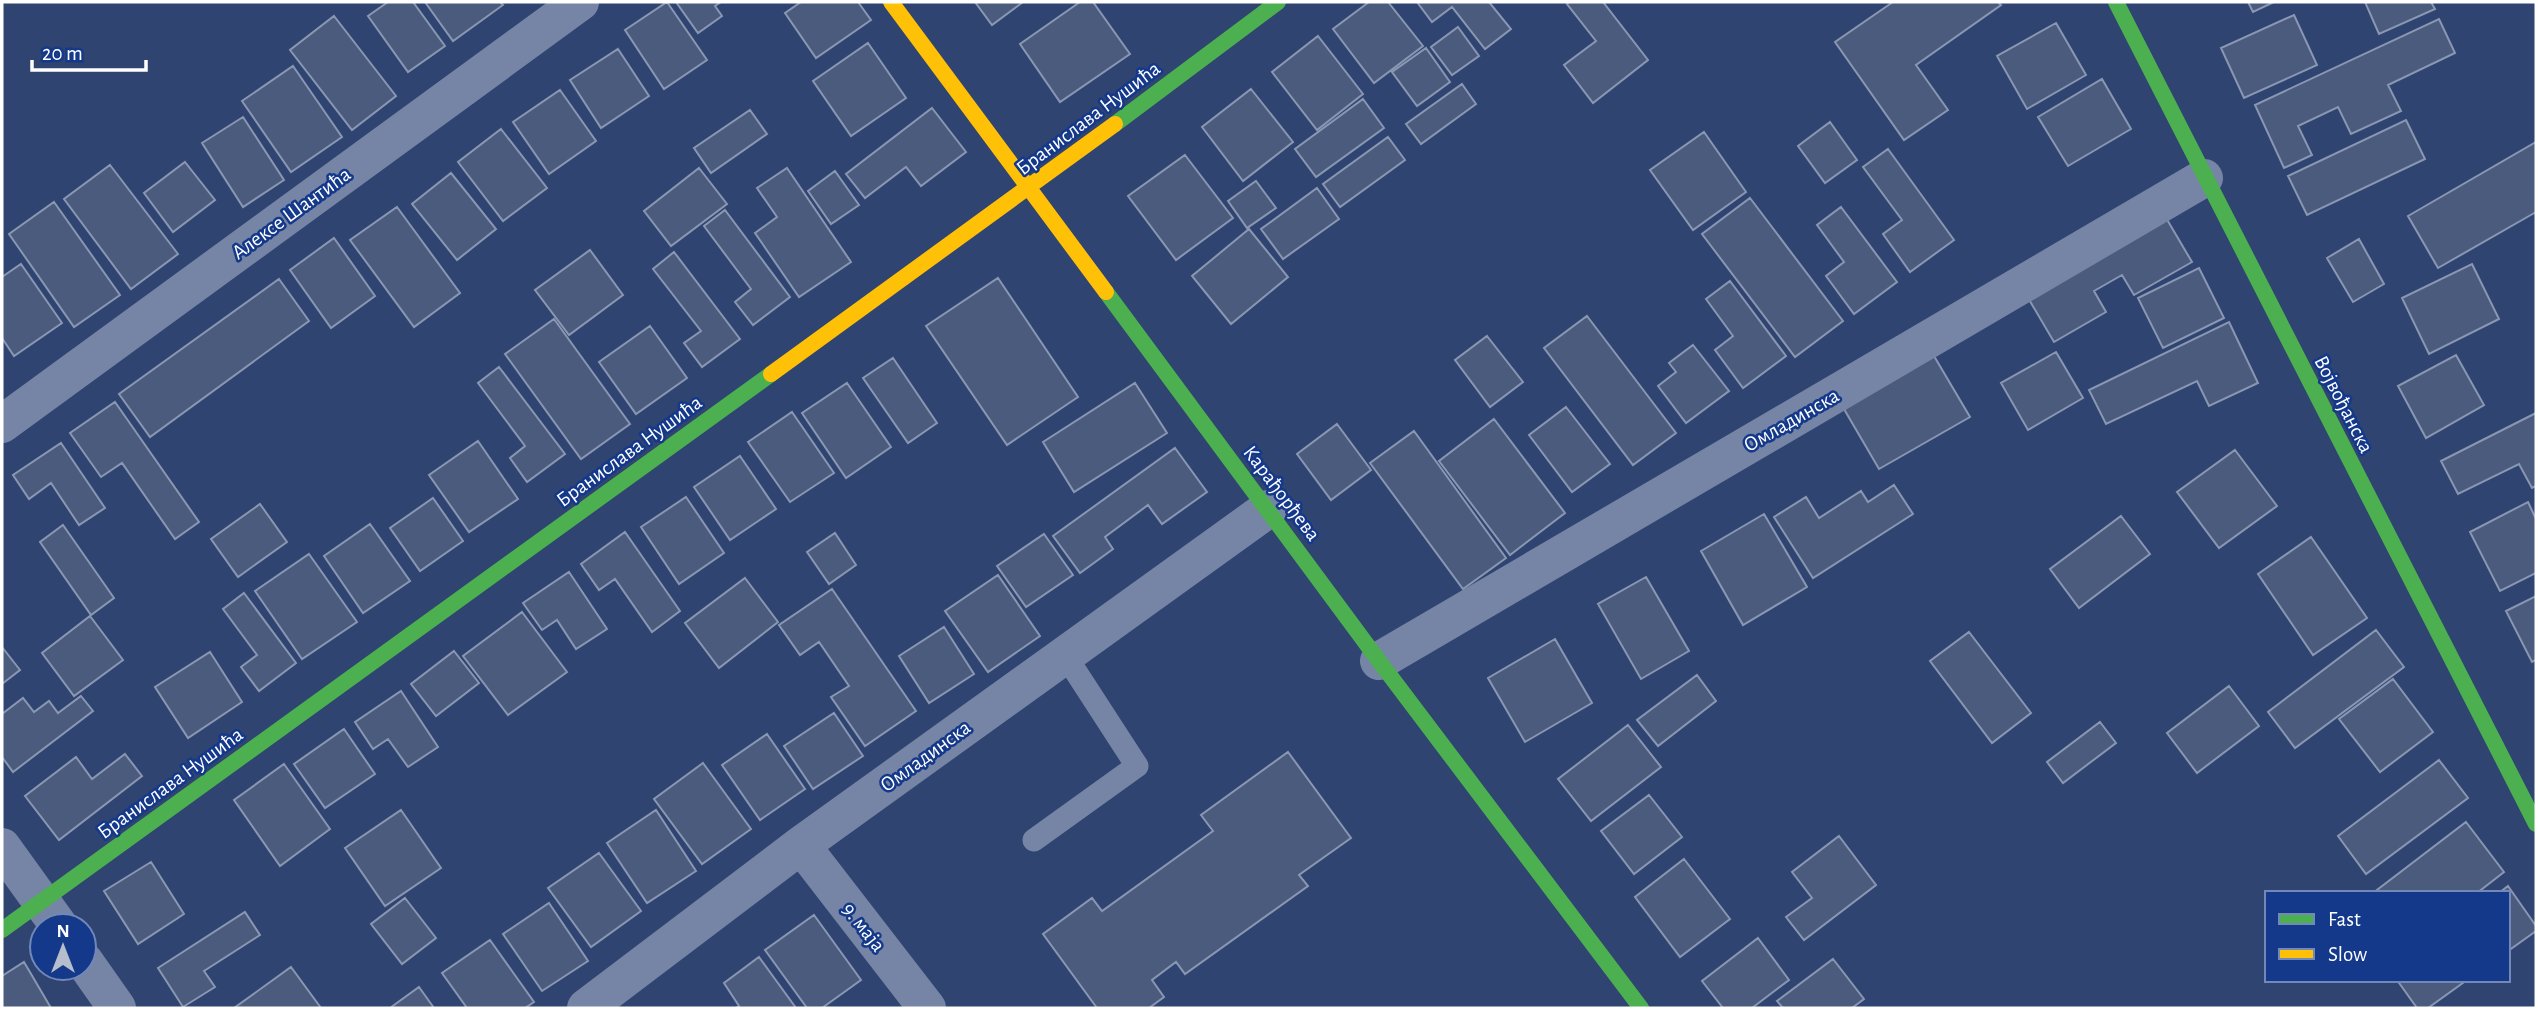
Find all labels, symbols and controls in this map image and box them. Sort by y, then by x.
scale bar [32,28,145,72]
text: 20 m [42,43,83,64]
street label: Бранислава Нушића [1012,57,1165,179]
street label: Алексе Шантића [228,163,355,263]
street label: Војвођанска [2310,352,2377,457]
street label: Омладинска [1740,385,1843,456]
street label: Бранислава Нушића [553,391,706,511]
street label: Карађорђева [1239,442,1324,545]
street label: Омладинска [876,716,975,796]
street label: Бранислава Нушића [94,723,247,843]
legend [2265,891,2510,982]
street label: 9. маја [838,899,889,956]
text: Fast [2328,909,2361,930]
north arrow [28,912,98,982]
text: N [56,922,70,941]
text: Slow [2328,944,2367,965]

